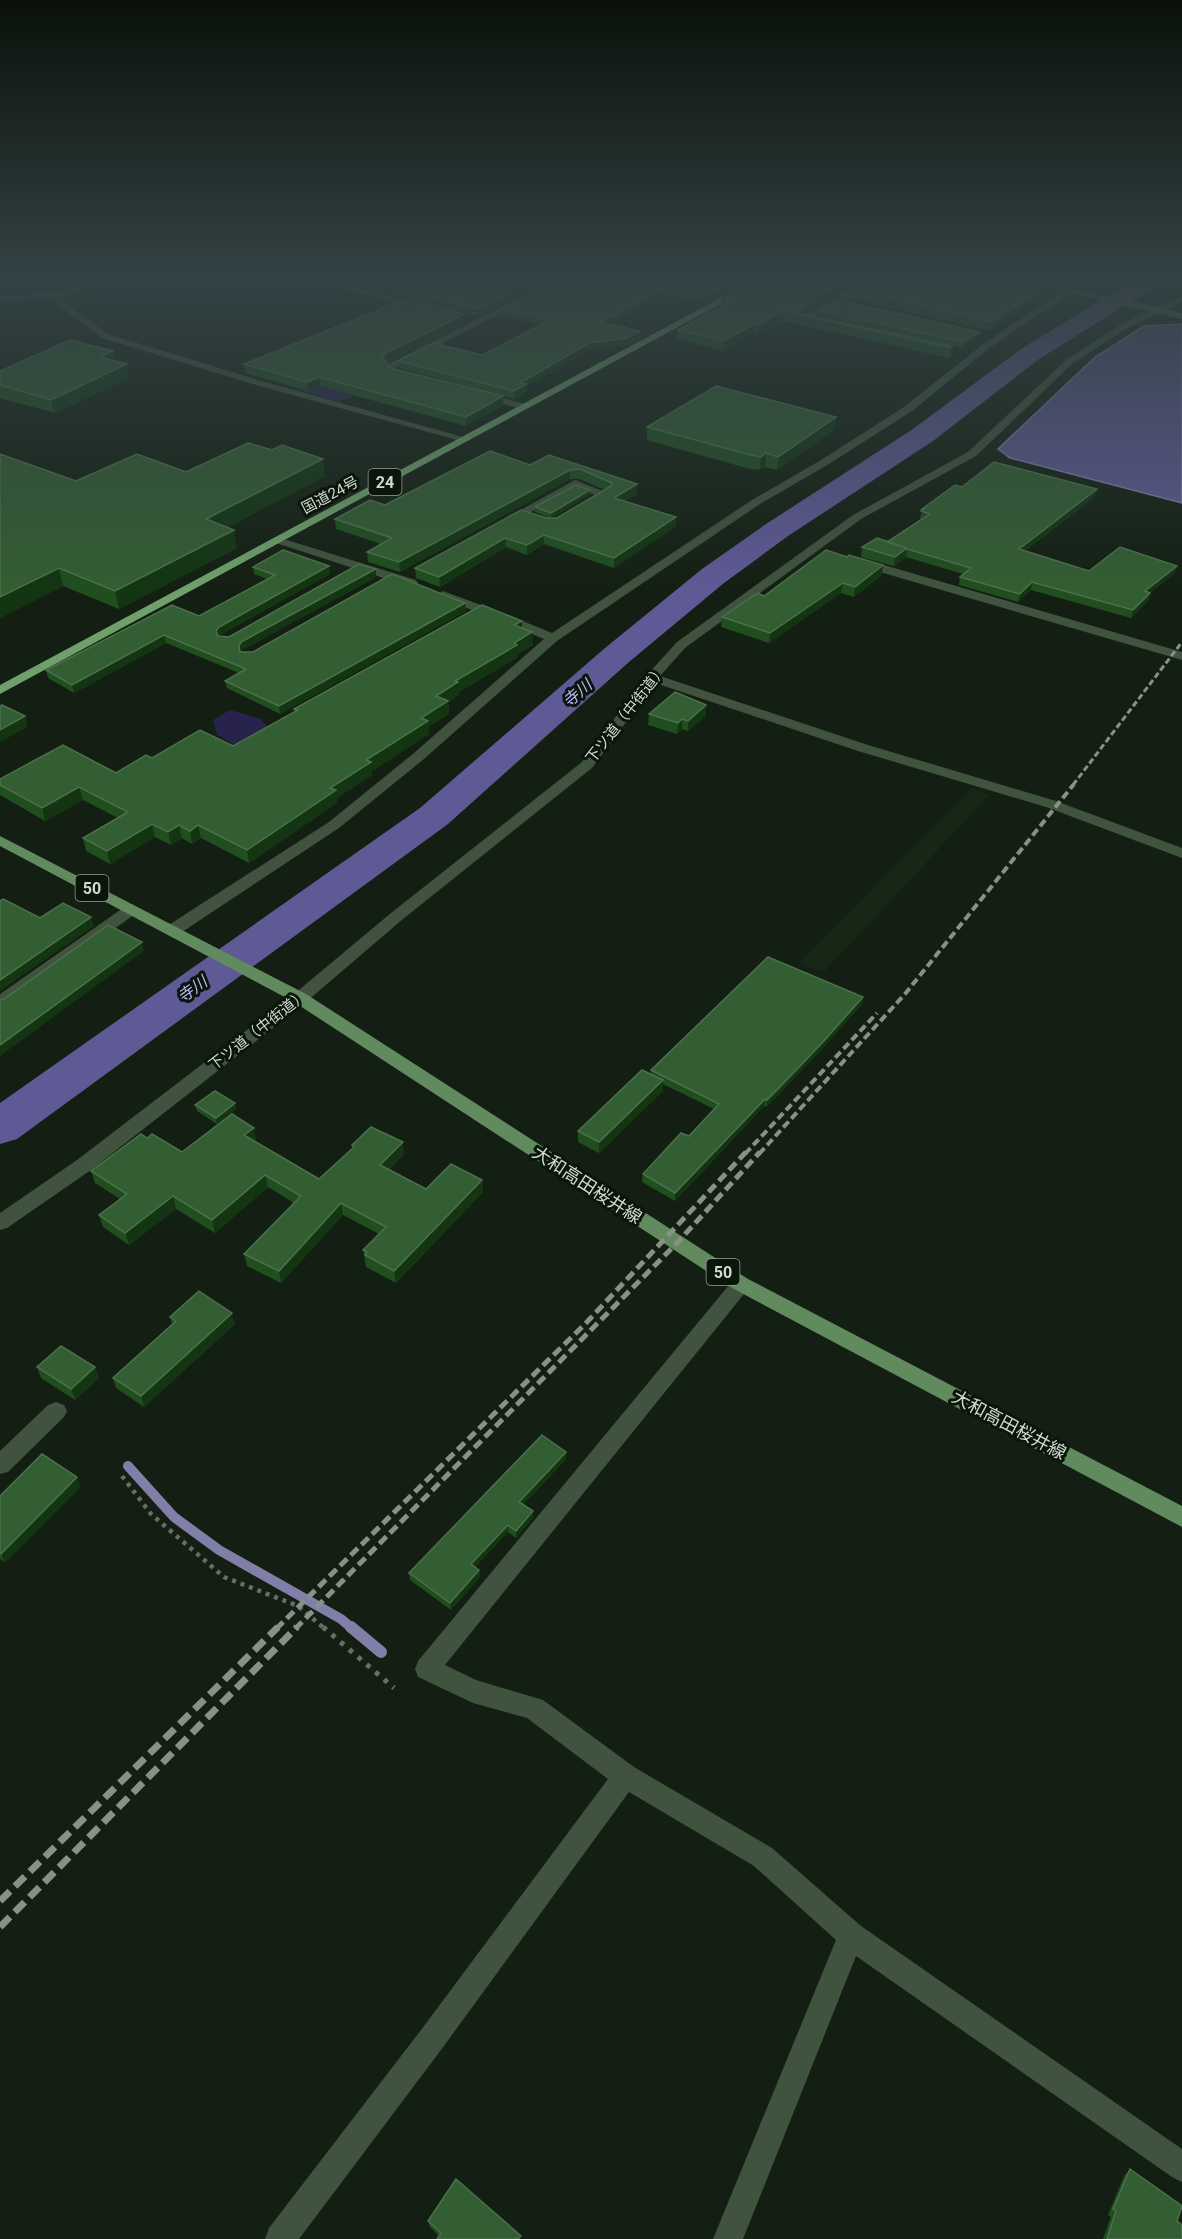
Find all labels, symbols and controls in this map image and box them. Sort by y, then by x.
road number: 24 [368,469,402,495]
street label: 国道24号 [298,473,362,517]
street label: 下ツ道（中街道） [582,661,670,767]
water label: 寺川 [559,674,597,711]
road number: 50 [76,875,109,901]
water label: 寺川 [174,971,212,1006]
street label: 下ツ道（中街道） [205,986,311,1074]
street label: 大和高田桜井線 [529,1141,646,1228]
road number: 50 [706,1259,740,1285]
street label: 大和高田桜井線 [949,1386,1070,1463]

